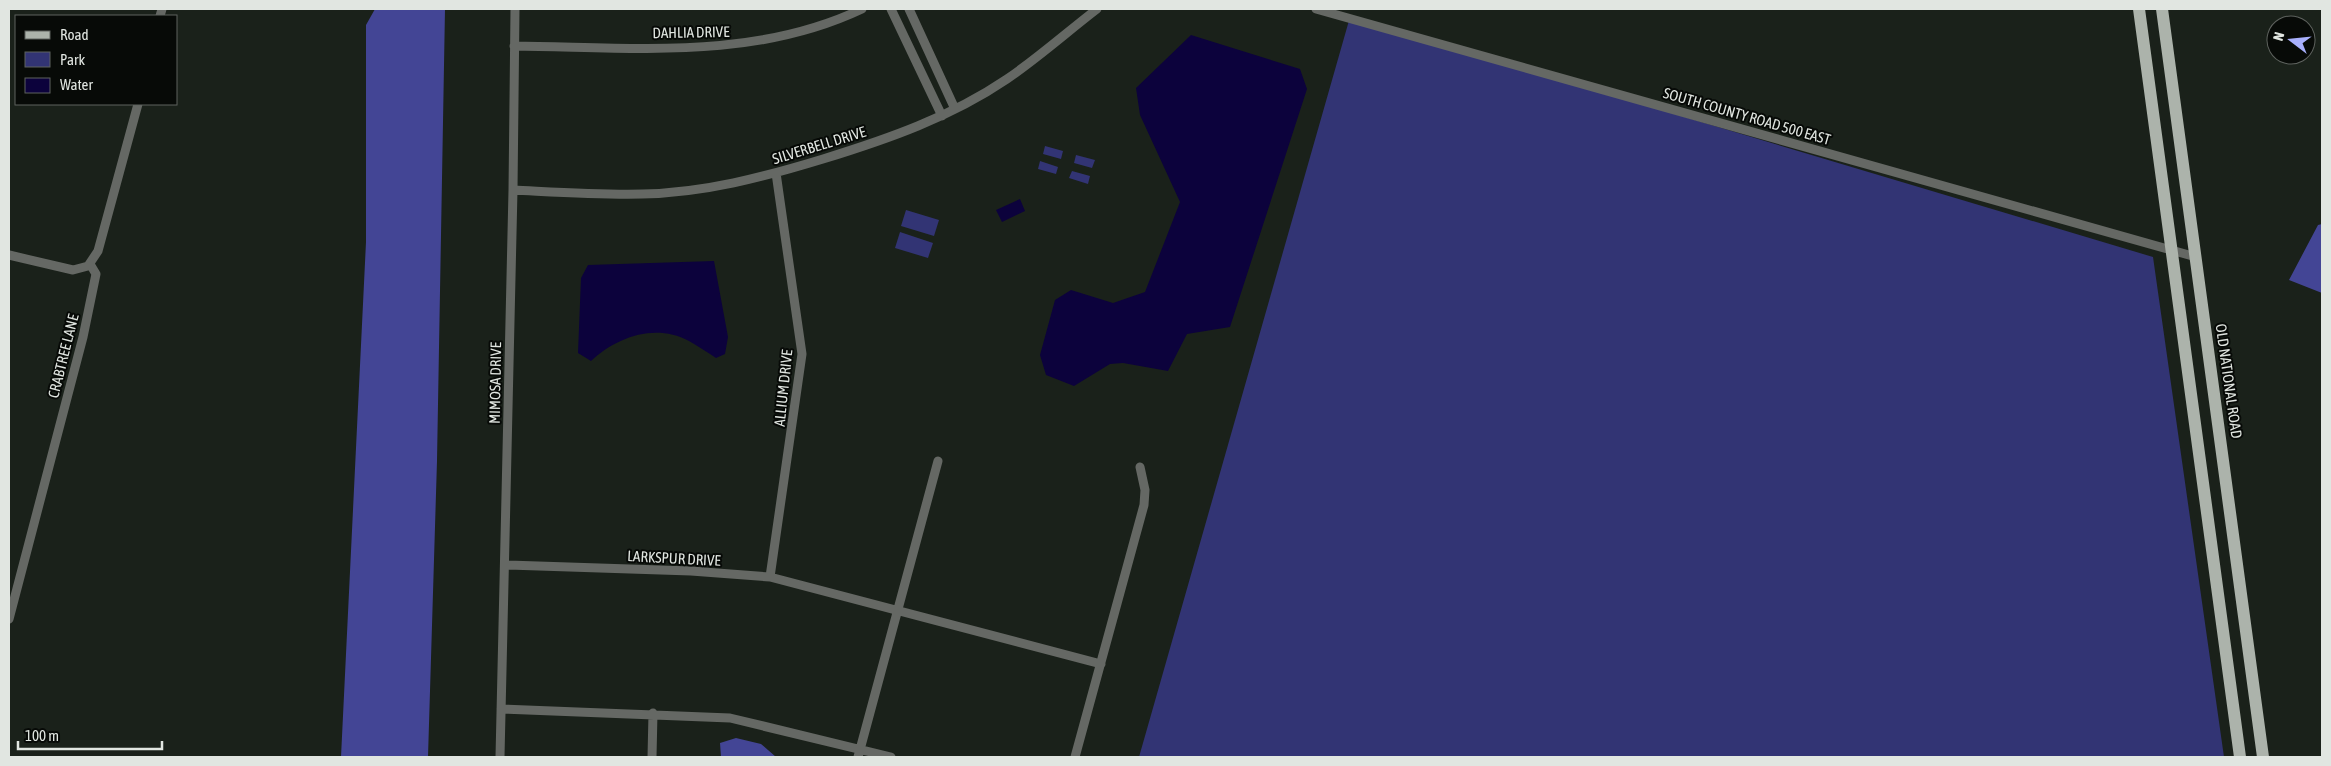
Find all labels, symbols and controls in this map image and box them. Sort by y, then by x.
legend [15,15,178,105]
north arrow [2266,15,2316,65]
street label: DAHLIA DRIVE [652,23,730,41]
text: Road [60,26,89,43]
text: N [2270,30,2287,43]
text: Park [60,51,85,68]
text: Water [60,76,93,93]
street label: SOUTH COUNTY ROAD 500 EAST [1661,84,1833,148]
street label: SILVERBELL DRIVE [770,123,868,167]
street label: CRABTREE LANE [44,312,82,400]
street label: OLD NATIONAL ROAD [2213,323,2245,439]
street label: MIMOSA DRIVE [486,341,504,424]
street label: ALLIUM DRIVE [771,348,796,427]
street label: LARKSPUR DRIVE [627,547,722,569]
scale bar [18,718,161,750]
text: 100 m [25,727,59,744]

